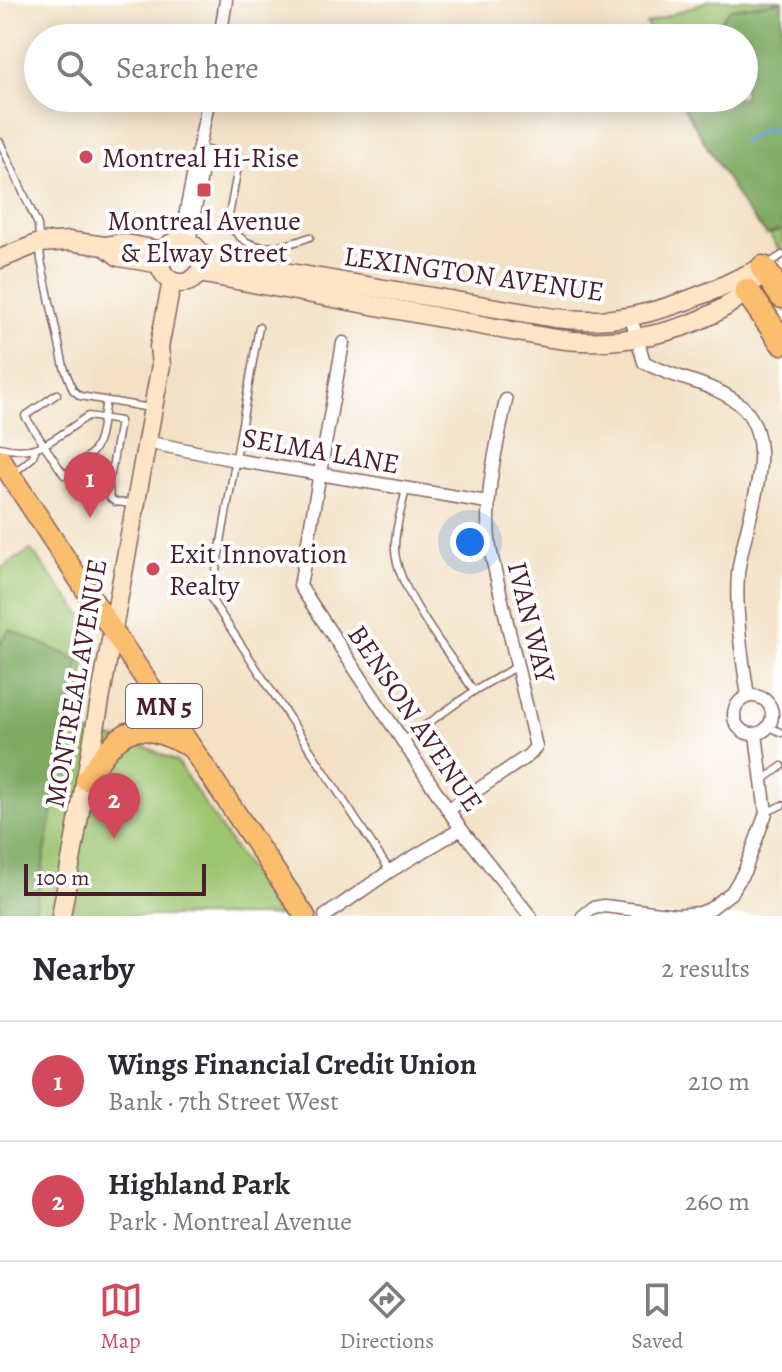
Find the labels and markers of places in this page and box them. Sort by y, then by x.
place label: Montreal Hi-Rise [102,139,299,177]
marker: Montreal Hi-Rise [77,148,95,166]
marker: Montreal Avenue & Elway Street [195,181,213,199]
place label: Montreal Avenue & Elway Street [107,202,301,272]
pin: 1 [64,452,116,518]
place label: Exit Innovation Realty [169,535,347,605]
marker: Exit Innovation Realty [144,560,162,578]
pin: 2 [88,773,140,839]

